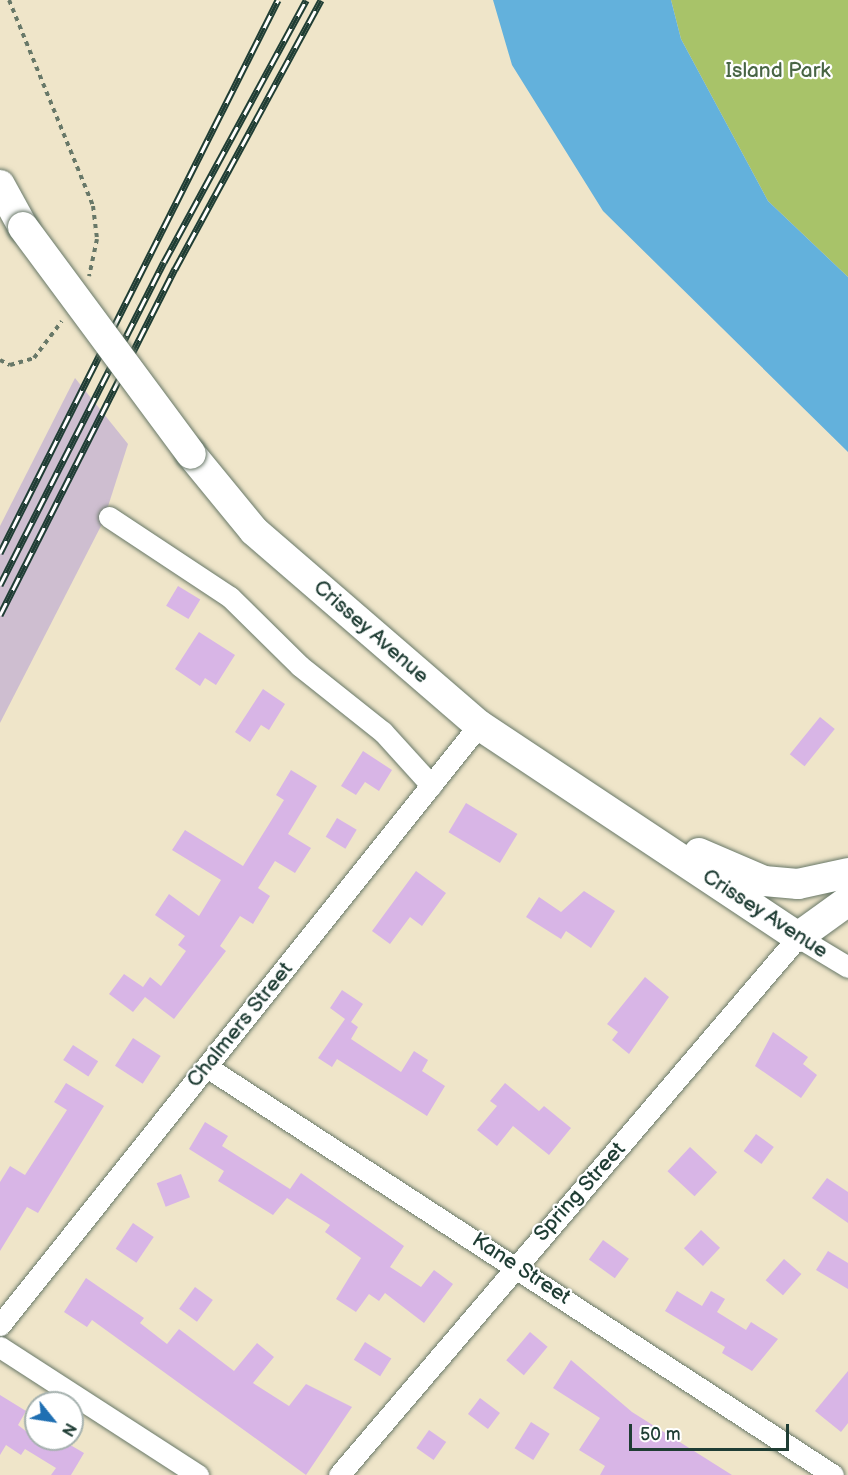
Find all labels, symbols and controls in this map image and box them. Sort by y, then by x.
park label: Island Park [726,58,830,84]
street label: Crissey Avenue [308,575,434,689]
street label: Crissey Avenue [697,864,833,964]
street label: Chalmers Street [182,957,298,1093]
street label: Spring Street [529,1137,631,1247]
street label: Kane Street [467,1228,575,1310]
north arrow [24,1391,84,1451]
scale bar [632,1412,792,1450]
text: N [57,1419,80,1439]
text: 50 m [640,1424,681,1445]

